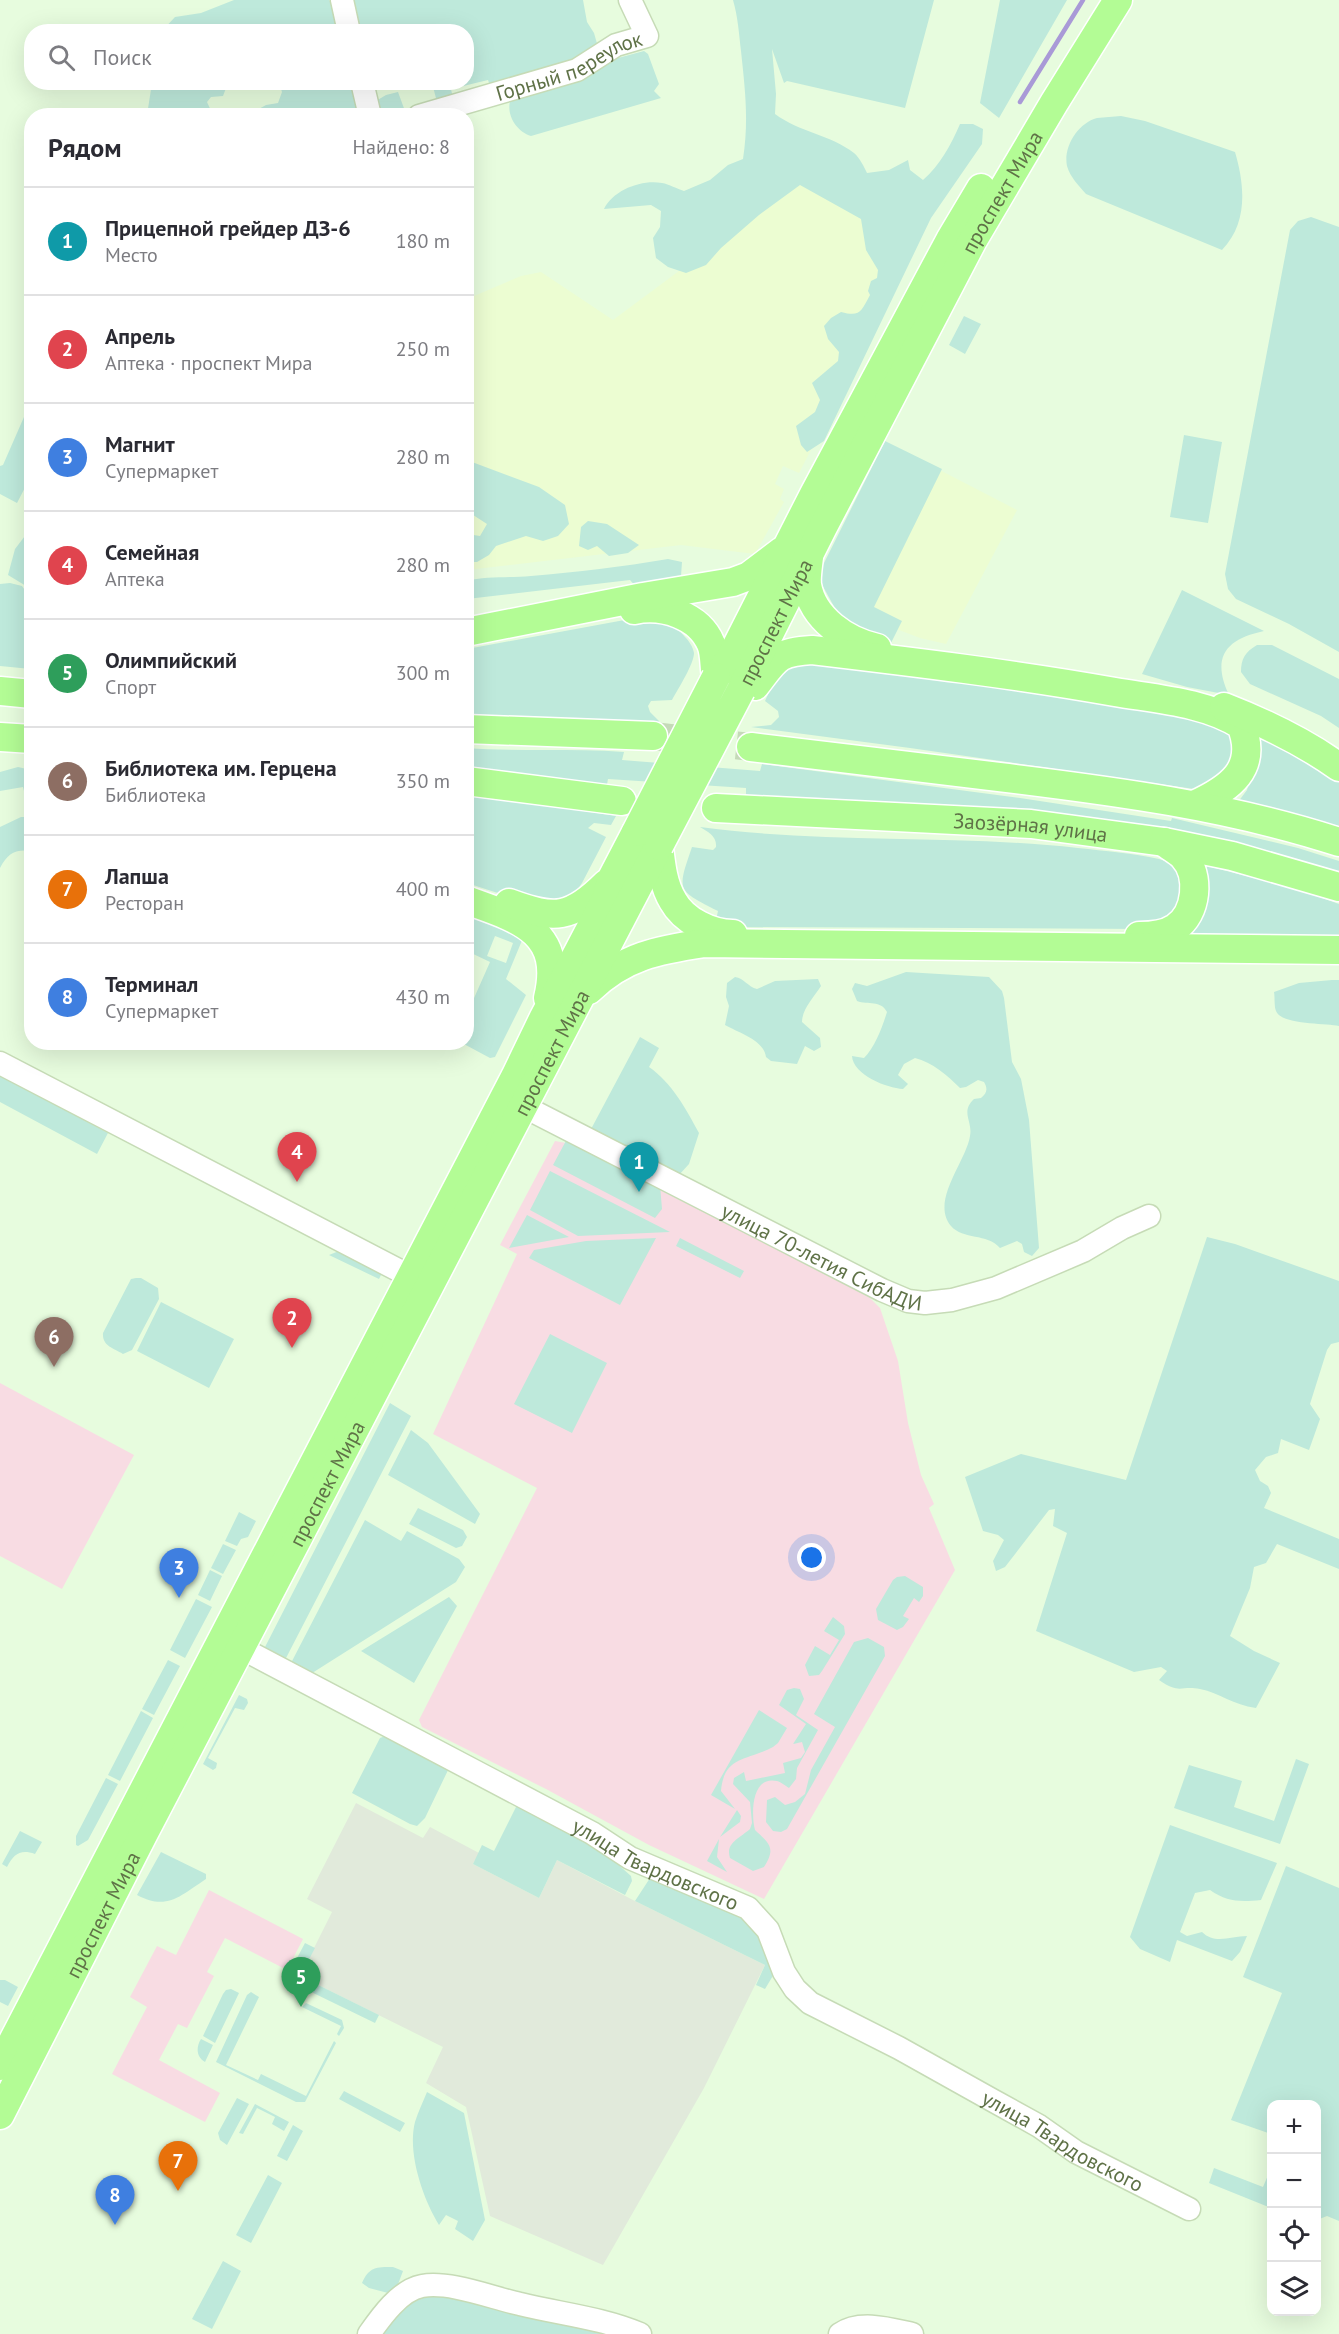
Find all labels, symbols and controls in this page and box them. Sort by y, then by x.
search box [24,24,474,90]
street label: Горный переулок [493,25,645,106]
icon: search [45,41,78,74]
text: Поиск [93,43,152,71]
street label: проспект Мира [955,126,1048,258]
text: Рядом [48,131,122,164]
text: Найдено: 8 [353,134,450,160]
text: Прицепной грейдер ДЗ-6 [105,214,351,242]
text: 1 [62,228,73,254]
text: 180 m [396,228,450,254]
text: Место [105,242,158,268]
text: Апрель [105,322,175,350]
text: 2 [62,336,73,362]
text: 250 m [396,336,450,362]
text: Аптека · проспект Мира [105,350,313,376]
text: Магнит [105,430,175,458]
text: 3 [62,444,73,470]
text: 280 m [396,444,450,470]
text: Супермаркет [105,458,218,484]
text: Семейная [105,538,199,566]
text: 4 [62,552,73,578]
text: 280 m [396,552,450,578]
street label: проспект Мира [732,554,818,690]
text: Аптека [105,566,165,592]
text: Олимпийский [105,646,237,674]
text: 5 [62,660,73,686]
text: 300 m [396,660,450,686]
text: Спорт [105,674,156,700]
text: Библиотека им. Герцена [105,754,337,782]
text: 6 [62,768,73,794]
text: 350 m [396,768,450,794]
text: Библиотека [105,782,206,808]
street label: Заозёрная улица [952,807,1109,848]
text: Лапша [105,862,169,890]
text: 7 [62,876,73,902]
text: 400 m [396,876,450,902]
text: Ресторан [105,890,184,916]
text: Терминал [105,970,198,998]
text: 8 [62,984,73,1010]
text: 430 m [396,984,450,1010]
street label: проспект Мира [507,985,595,1120]
text: Супермаркет [105,998,218,1024]
pin: 4 [278,1132,316,1182]
pin: 1 [620,1142,658,1192]
street label: улица 70-летия СибАДИ [717,1197,924,1316]
pin: 2 [272,1298,312,1348]
pin: 6 [34,1318,74,1367]
street label: проспект Мира [282,1416,370,1551]
your location [797,1543,826,1572]
pin: 3 [160,1548,198,1598]
street label: улица Твардовского [568,1812,743,1916]
street label: проспект Мира [59,1847,146,1982]
pin: 5 [282,1958,320,2007]
street label: улица Твардовского [977,2084,1148,2197]
map controls [1267,2100,1321,2316]
button: + [1267,2100,1321,2154]
pin: 7 [158,2142,198,2191]
button: − [1267,2154,1321,2208]
pin: 8 [96,2176,134,2225]
button: locate [1267,2208,1321,2262]
button: layers [1267,2262,1321,2316]

